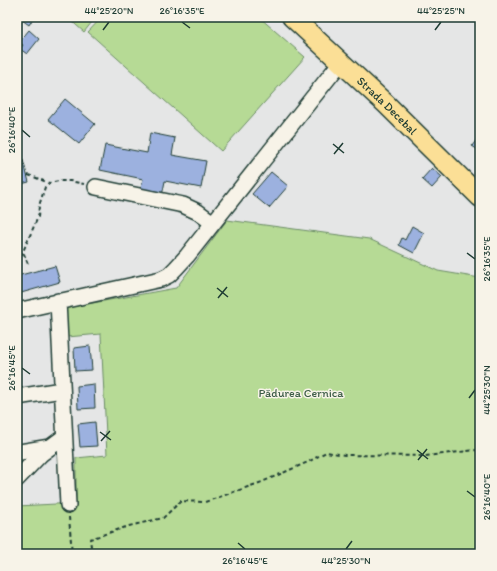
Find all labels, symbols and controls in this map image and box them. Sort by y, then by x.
text: 44°25'20"N [84,4,134,17]
text: 26°16'35"E [159,4,205,17]
text: 44°25'25"N [417,4,465,17]
street label: Strada Decebal [354,74,420,138]
text: 26°16'40"E [5,106,18,153]
text: 26°16'35"E [480,236,493,282]
text: 26°16'45"E [5,345,18,391]
text: 44°25'30"N [480,365,493,415]
park label: Pădurea Cernica [259,386,344,400]
text: 26°16'40"E [480,473,493,520]
text: 26°16'45"E [222,554,268,567]
text: 44°25'30"N [321,554,371,567]

